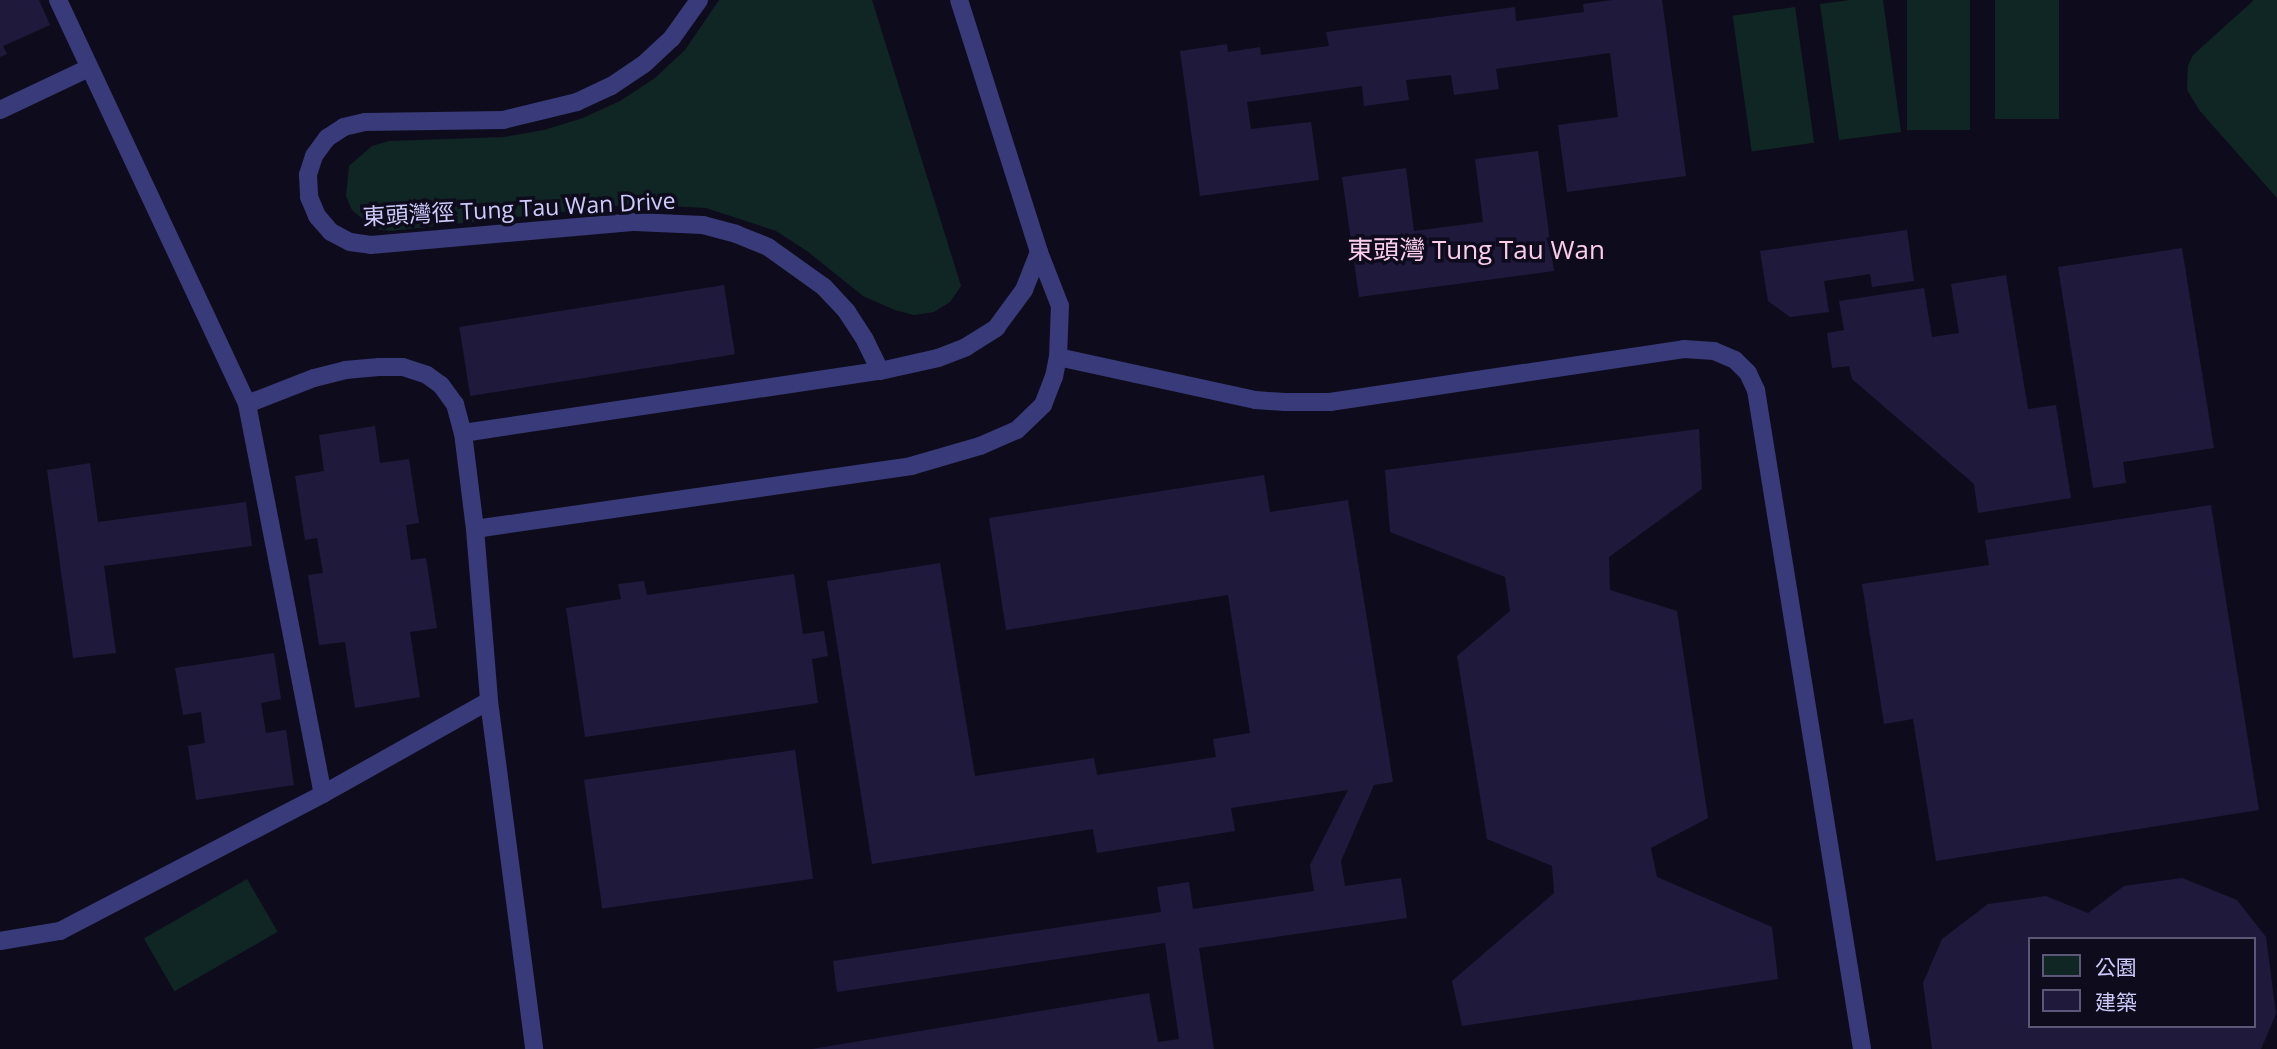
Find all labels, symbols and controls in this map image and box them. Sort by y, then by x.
street label: 東頭灣徑 Tung Tau Wan Drive [362,186,676,230]
district label: 東頭灣 Tung Tau Wan [1347,234,1605,266]
legend [2028,937,2256,1028]
text: 公園 [2095,953,2137,981]
text: 建築 [2095,988,2137,1016]

